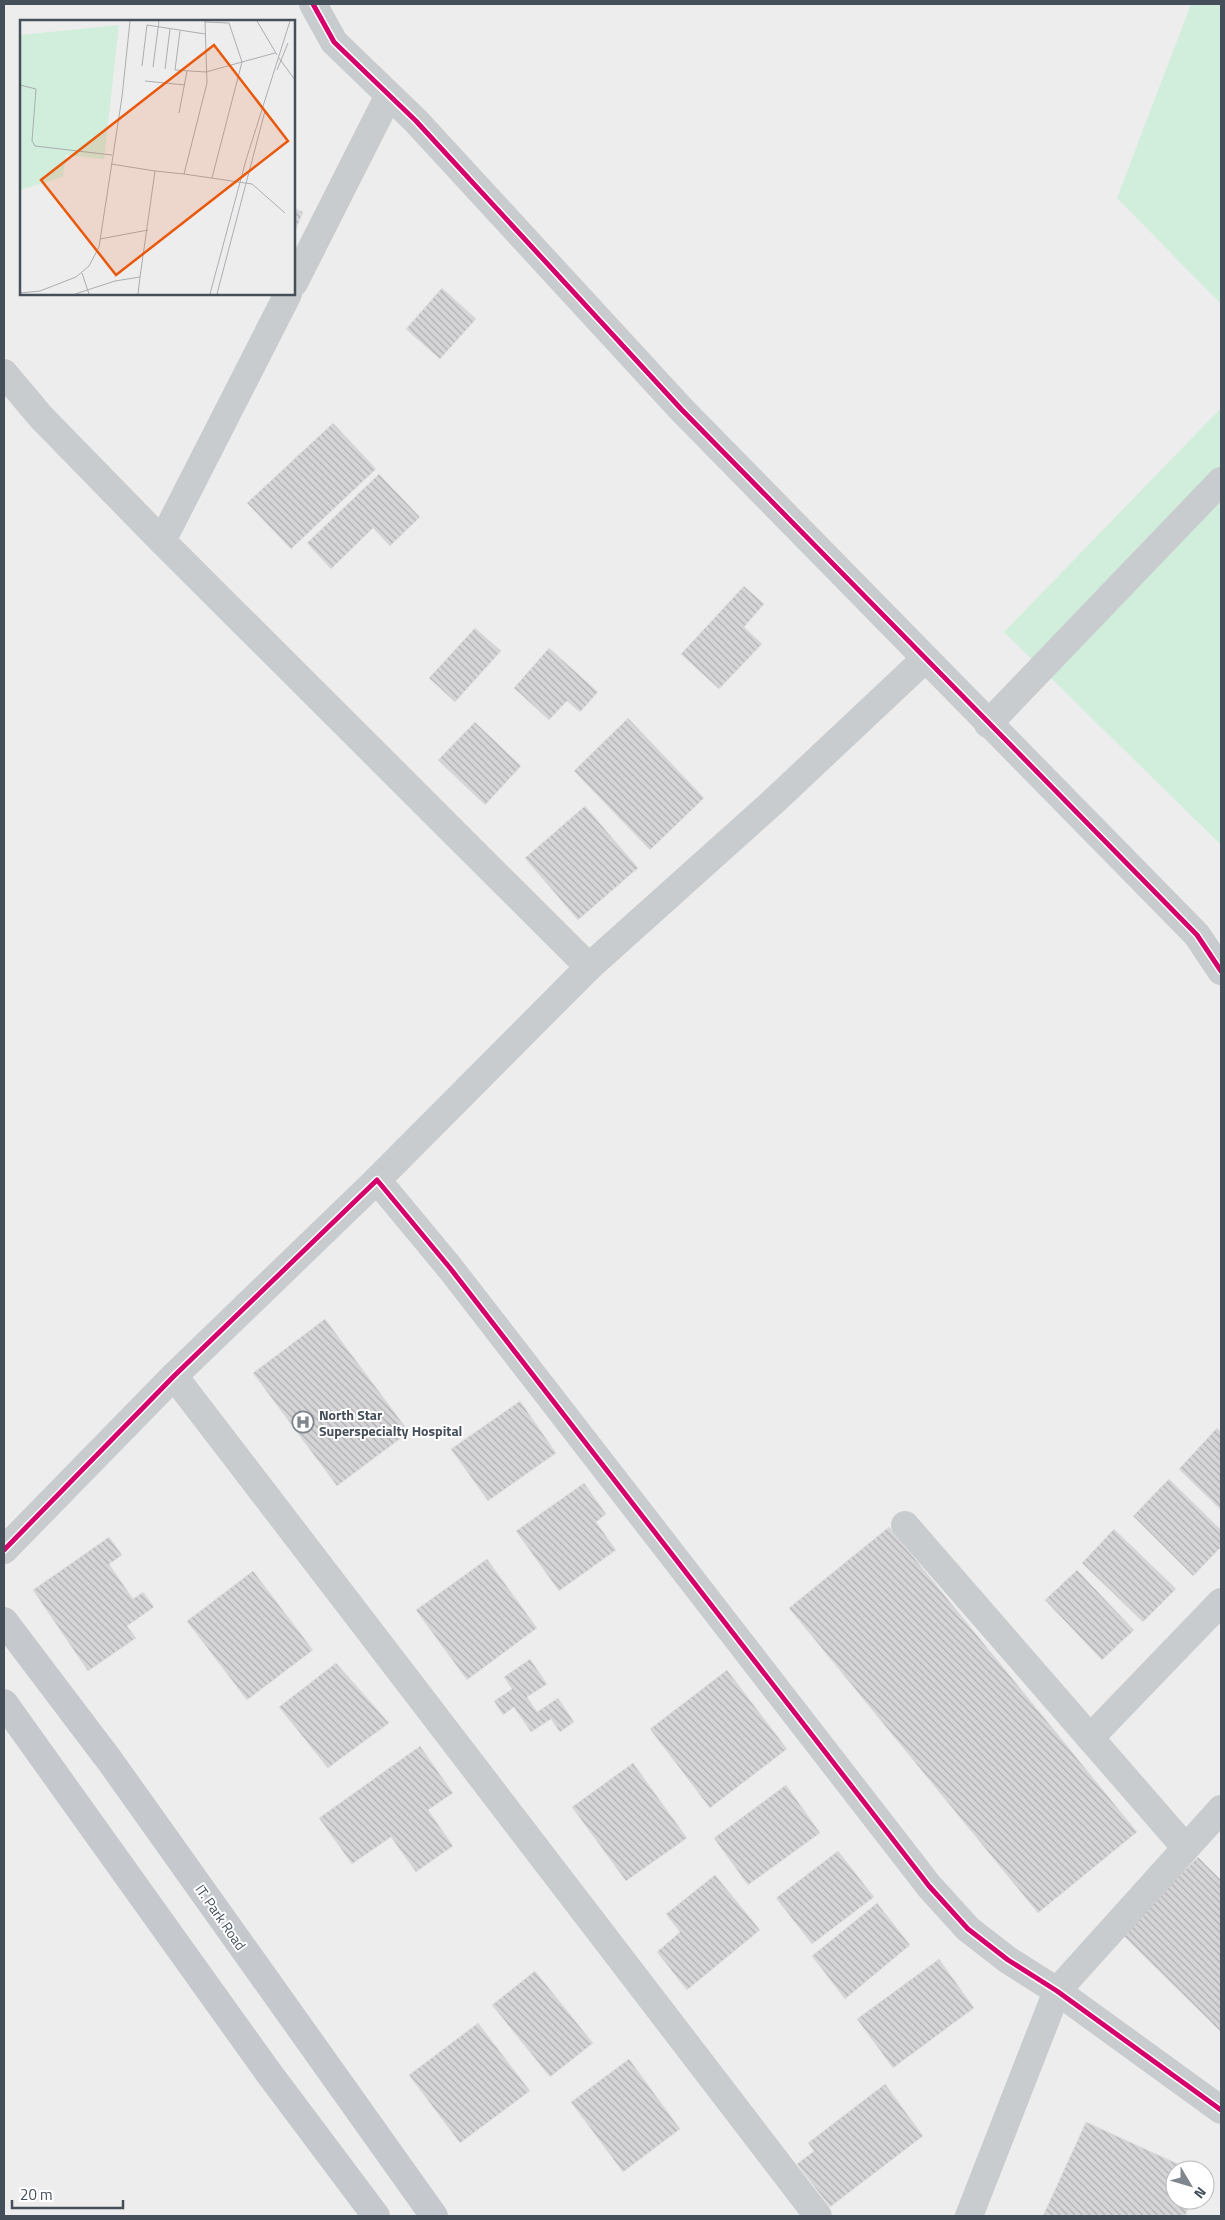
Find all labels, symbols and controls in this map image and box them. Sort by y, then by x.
inset map [20,20,295,295]
place label: North Star Superspecialty Hospital [319,1404,462,1441]
hospital icon: North Star Superspecialty Hospital [291,1410,315,1434]
street label: IT. Park Road [191,1880,251,1954]
north arrow [1165,2160,1215,2210]
scale bar [12,2178,124,2210]
text: 20 m [20,2183,53,2206]
text: N [1189,2183,1212,2204]

